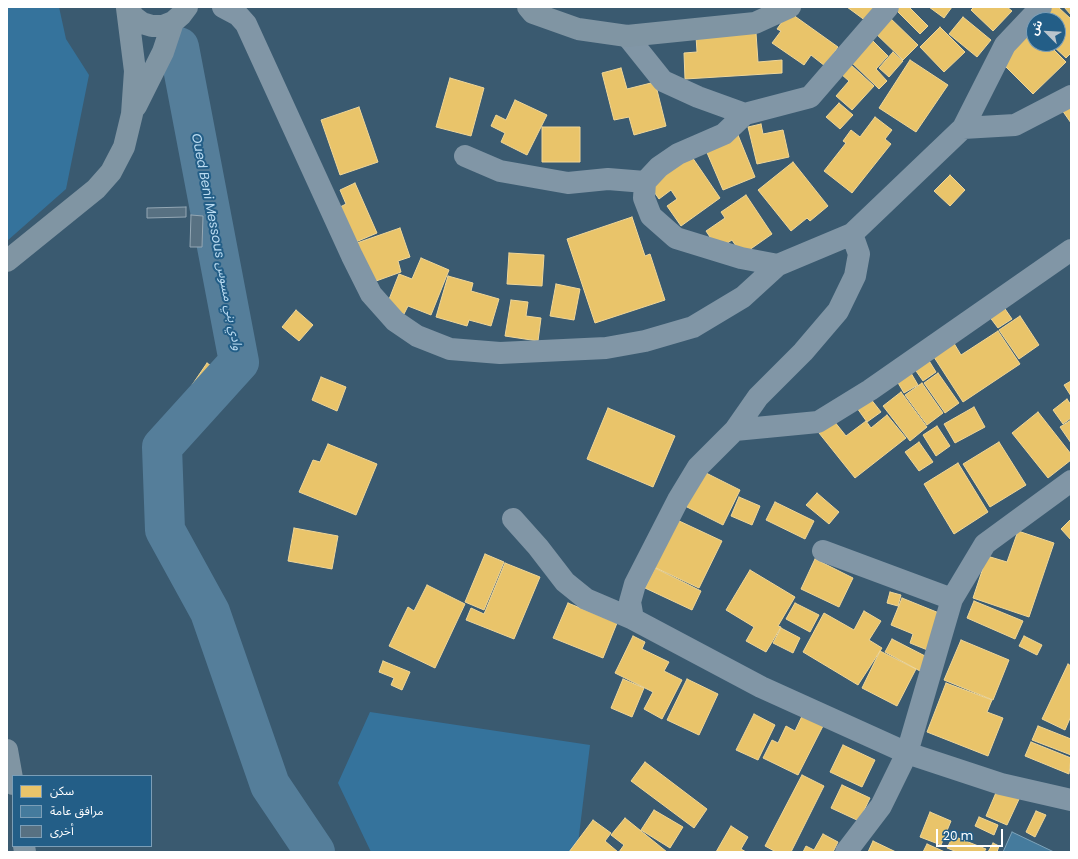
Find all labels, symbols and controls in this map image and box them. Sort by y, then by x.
north arrow [1026,12,1066,52]
text: ش [1026,17,1046,38]
water label: Oued Beni Messous وادي بني مسوس [187,132,245,352]
legend [12,775,152,847]
text: سكن [50,782,74,799]
text: مرافق عامة [50,802,104,819]
scale bar [938,821,1005,847]
text: أخرى [50,822,74,839]
text: 20 m [943,827,973,844]

